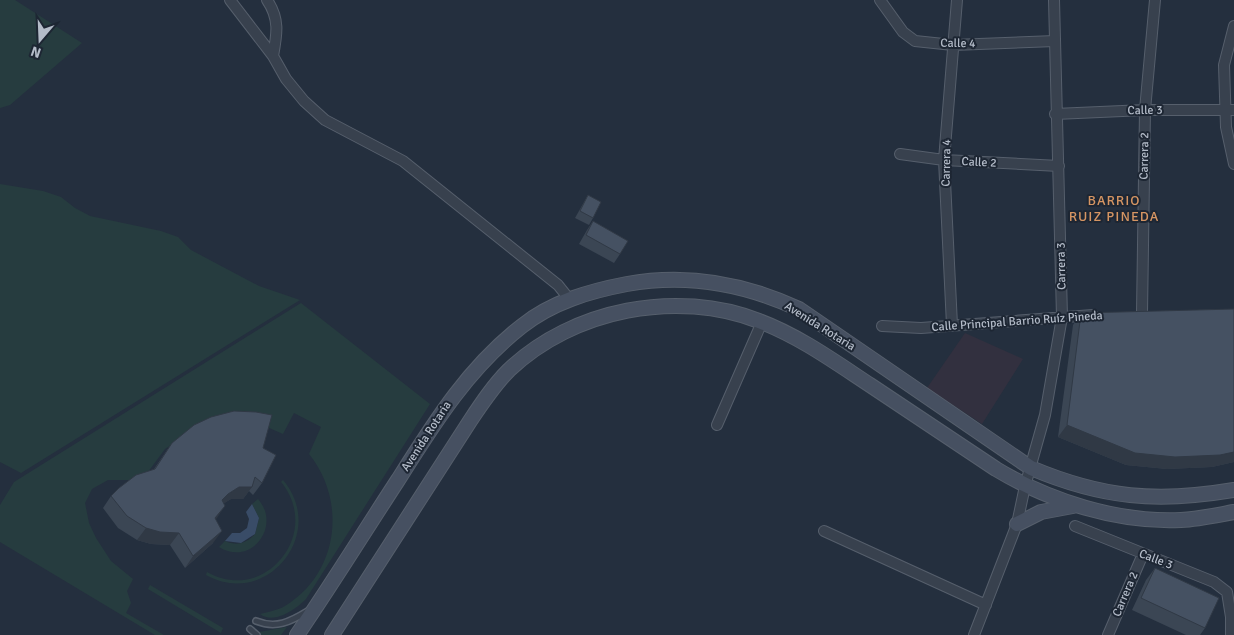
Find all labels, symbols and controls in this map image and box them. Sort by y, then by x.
north arrow [15,15,65,65]
street label: Calle 4 [940,36,976,51]
text: N [29,42,43,61]
street label: Calle 3 [1127,103,1163,118]
street label: Carrera 2 [1137,132,1152,180]
street label: Carrera 4 [939,139,954,187]
street label: Calle 2 [961,154,997,171]
district label: BARRIO RUIZ PINEDA [1069,192,1159,225]
street label: Carrera 3 [1054,242,1069,290]
street label: Avenida Rotaria [782,299,858,354]
street label: Calle Principal Barrio Ruíz Pineda [931,308,1103,335]
street label: Avenida Rotaria [398,398,455,474]
street label: Calle 3 [1137,546,1175,573]
street label: Carrera 2 [1109,569,1142,619]

